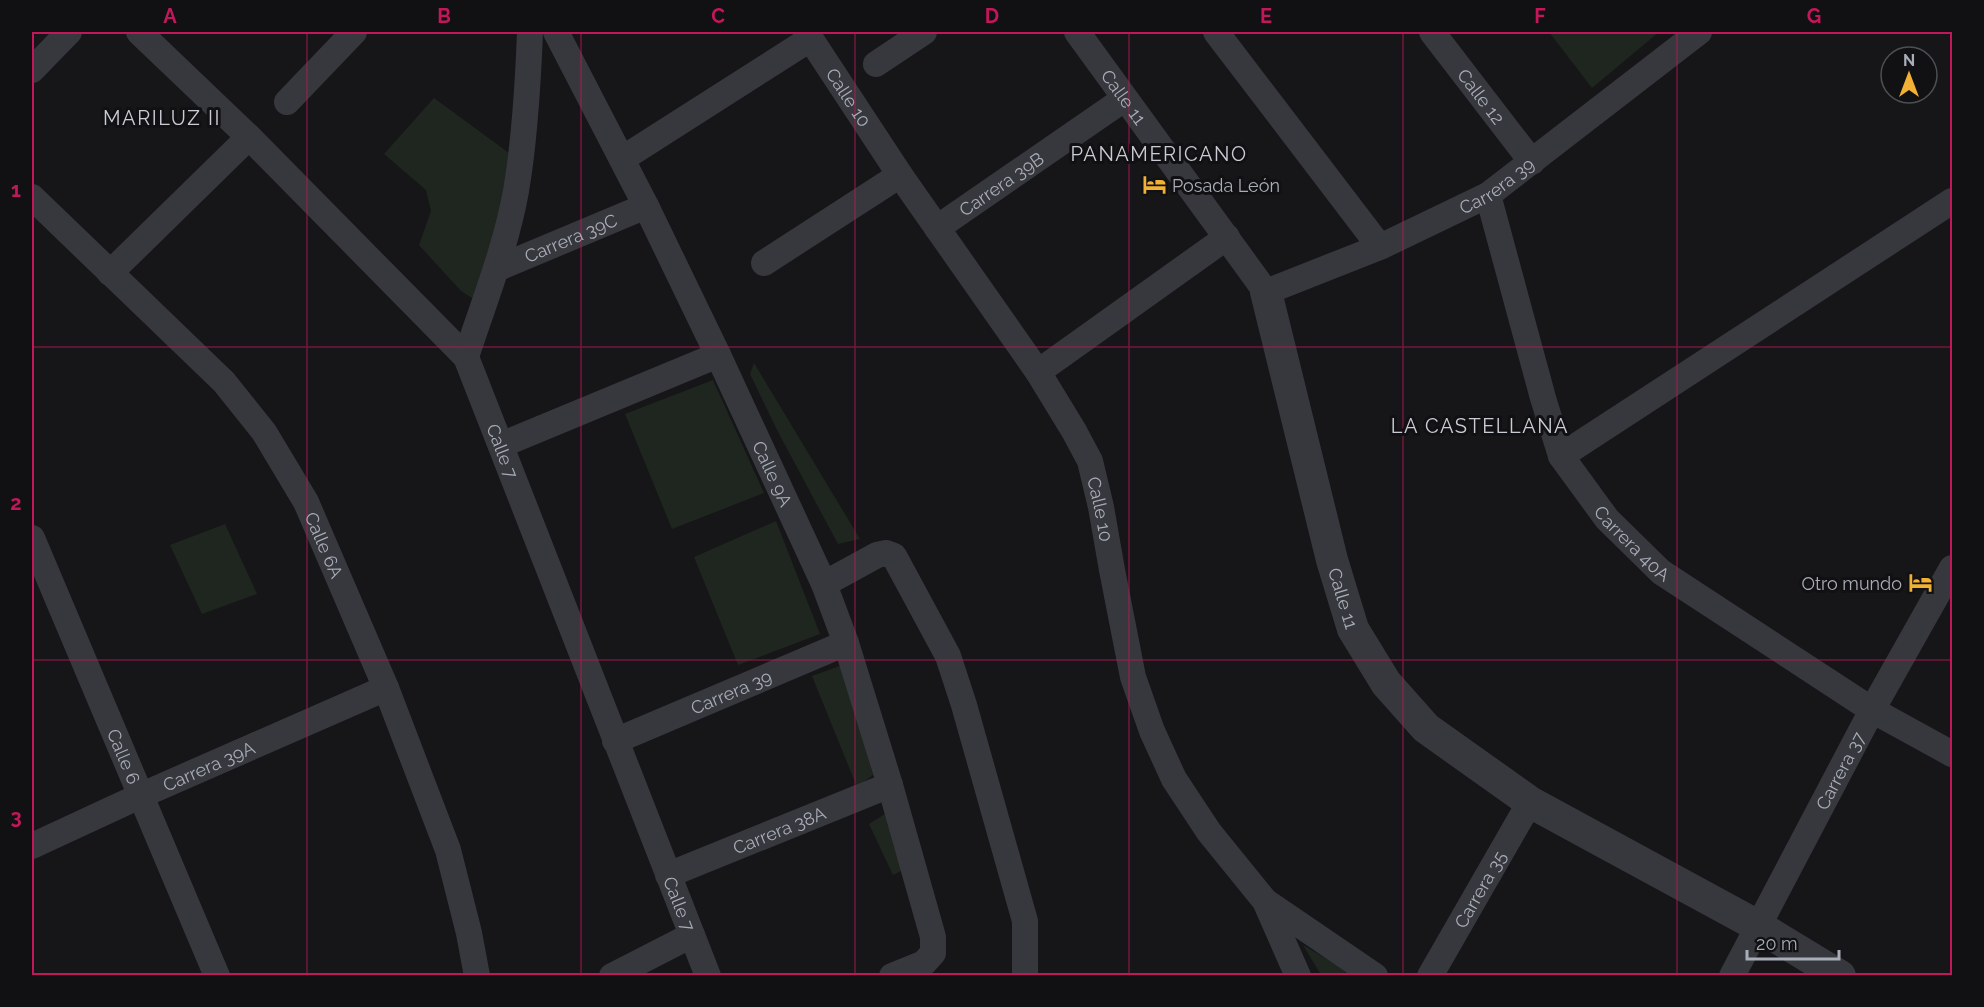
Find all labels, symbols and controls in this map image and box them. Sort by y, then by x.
text: A [163,4,177,28]
text: B [437,4,451,28]
text: C [711,4,725,28]
text: D [985,4,999,28]
text: E [1260,4,1272,28]
text: F [1534,4,1546,28]
text: G [1807,4,1821,28]
north arrow [1879,45,1939,105]
text: N [1903,51,1915,70]
street label: Calle 10 [822,64,876,130]
street label: Calle 12 [1453,64,1509,128]
street label: Calle 11 [1097,65,1151,128]
district label: MARILUZ II [103,106,221,130]
district label: PANAMERICANO [1070,142,1248,166]
street label: Carrera 39B [955,147,1047,220]
street label: Carrera 39 [1456,153,1538,218]
hotel icon: Posada León [1141,172,1167,198]
place label: Posada León [1172,175,1280,196]
text: 1 [11,178,21,202]
street label: Carrera 39C [521,209,620,266]
district label: LA CASTELLANA [1391,414,1569,438]
street label: Calle 7 [483,421,523,482]
street label: Calle 9A [749,437,797,510]
street label: Calle 10 [1084,474,1117,543]
text: 2 [10,491,22,515]
street label: Carrera 40A [1590,501,1674,585]
street label: Calle 6A [301,509,348,581]
street label: Calle 11 [1324,565,1363,632]
hotel icon: Otro mundo [1907,570,1933,596]
place label: Otro mundo [1801,573,1902,594]
street label: Carrera 39 [687,665,775,718]
street label: Calle 6 [103,726,145,787]
street label: Carrera 37 [1811,728,1869,813]
street label: Carrera 39A [159,736,258,795]
street label: Carrera 38A [730,802,829,858]
text: 3 [10,805,22,829]
street label: Carrera 35 [1449,847,1510,931]
street label: Calle 7 [660,873,700,934]
scale bar [1747,923,1838,961]
text: 20 m [1756,933,1798,954]

